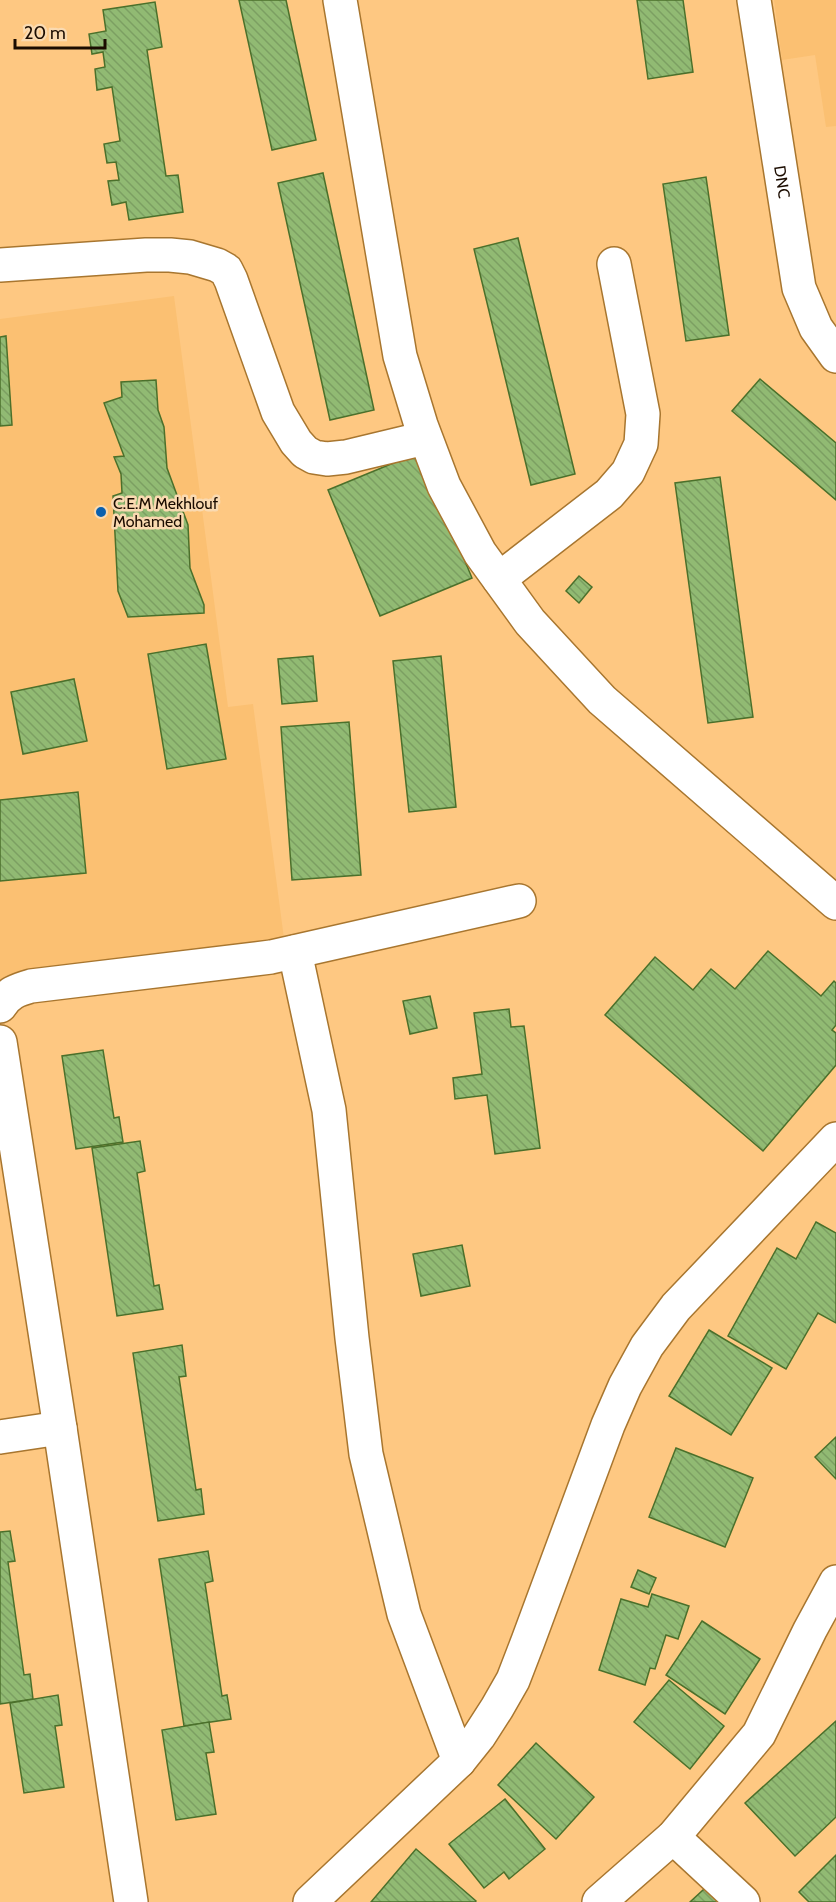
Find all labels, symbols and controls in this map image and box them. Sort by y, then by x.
scale bar [15,12,105,50]
text: 20 m [24,22,66,44]
street label: DNC [770,164,794,200]
place label: C.E.M Mekhlouf Mohamed [113,494,219,531]
marker: C.E.M Mekhlouf Mohamed [94,505,108,519]

